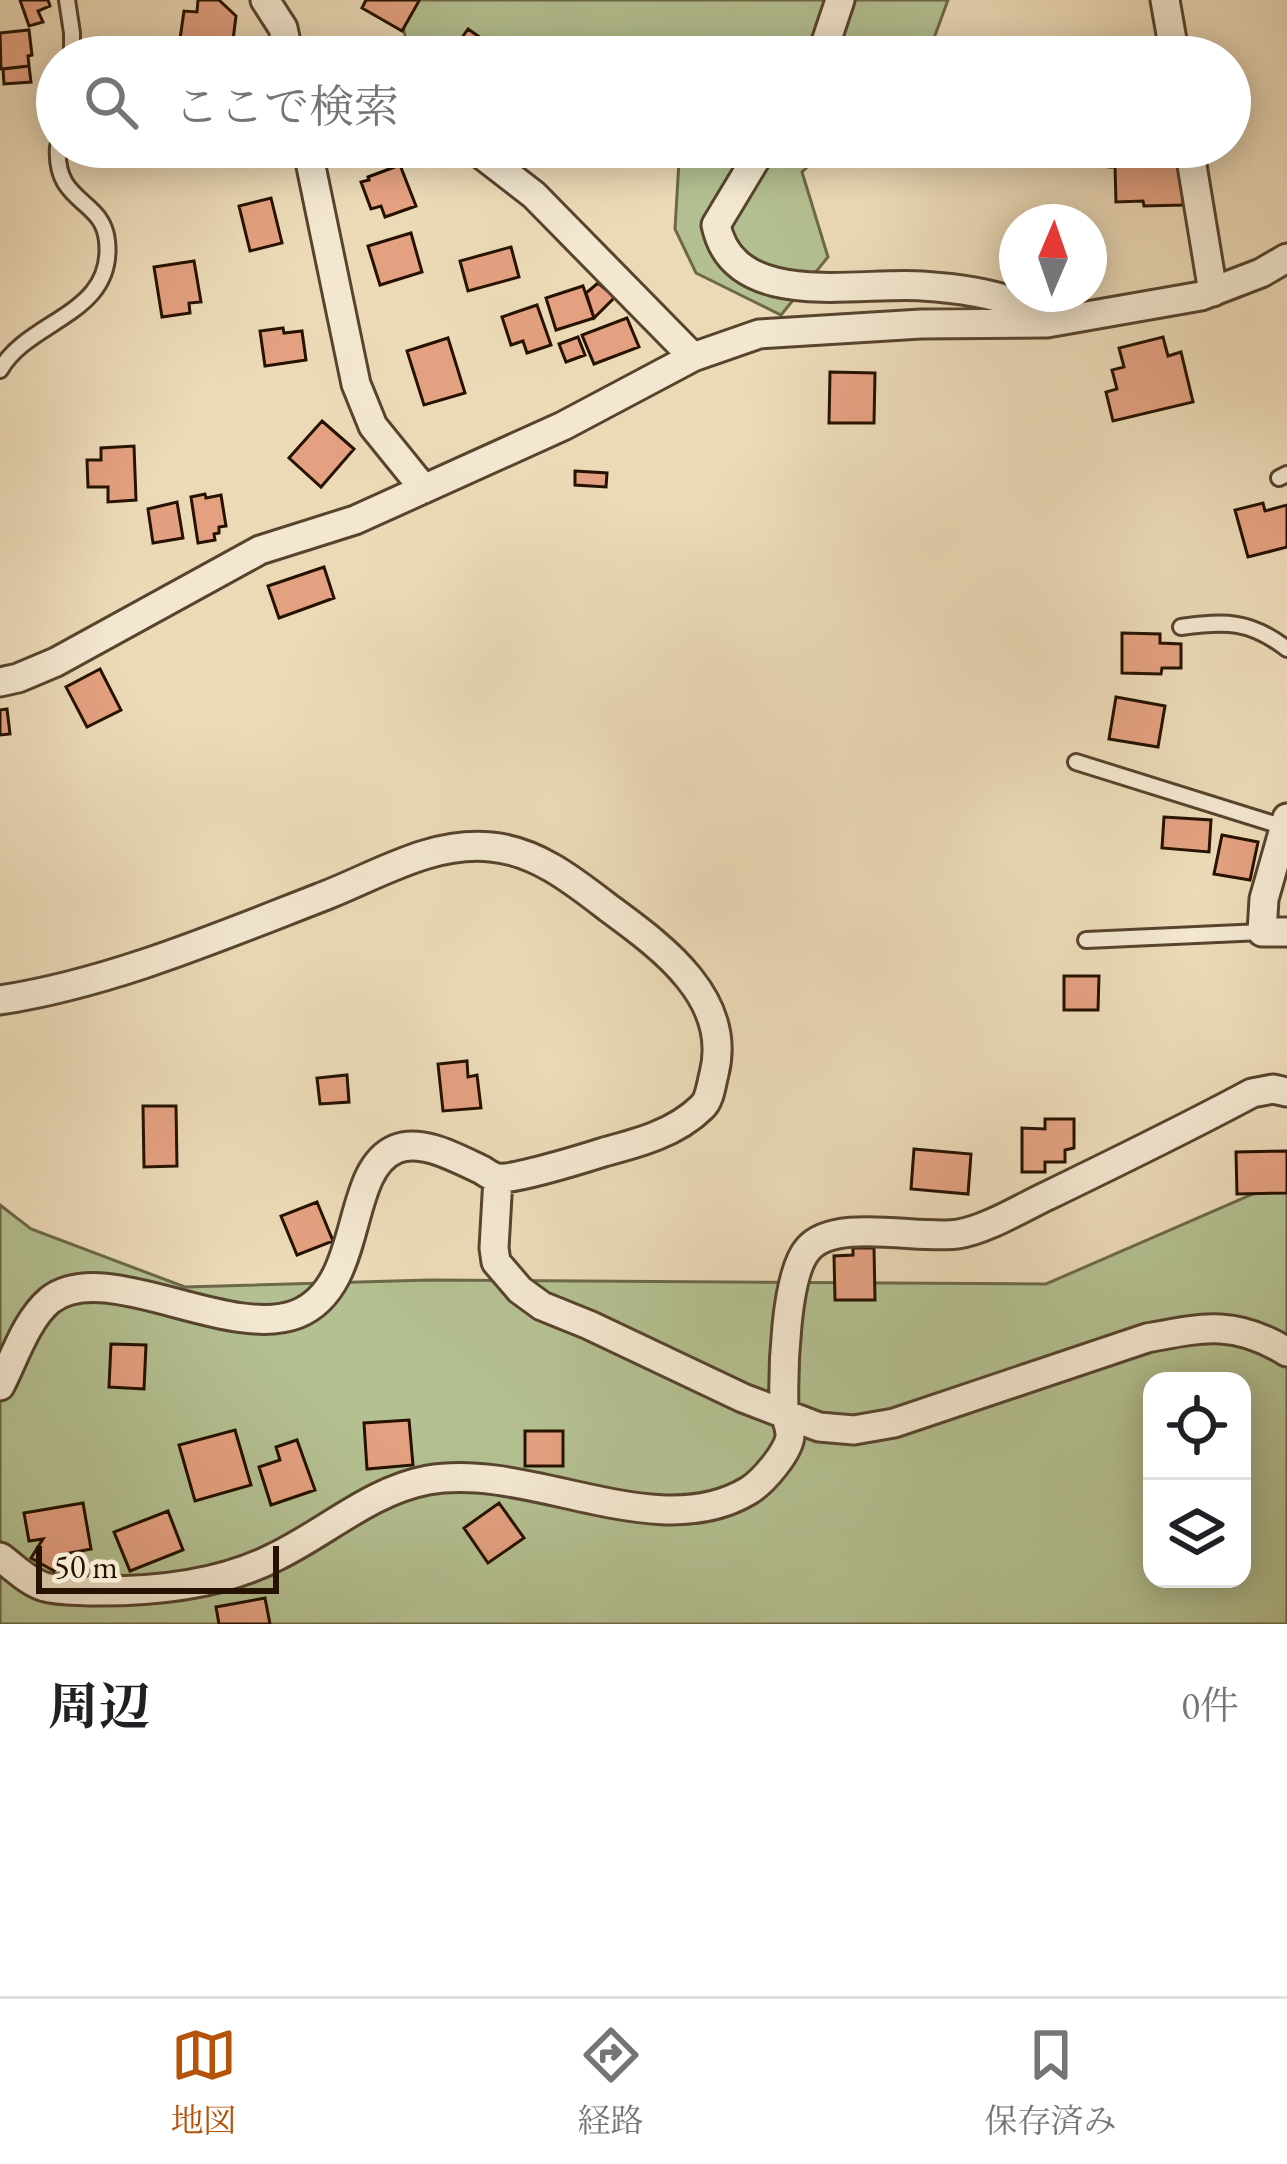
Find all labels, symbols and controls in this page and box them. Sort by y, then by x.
search box [36,36,1251,168]
icon: search [78,69,144,135]
text: ここで検索 [174,77,399,135]
north arrow [999,204,1107,312]
map controls [1143,1372,1251,1588]
button: locate [1143,1372,1251,1480]
button: layers [1143,1480,1251,1588]
scale bar [36,1540,279,1593]
text: 50 m [54,1545,118,1588]
text: 周辺 [48,1673,150,1739]
text: 0件 [1181,1680,1239,1731]
tab: 地図 [171,2022,237,2142]
tab: 経路 [578,2022,644,2142]
tab: 保存済み [985,2022,1117,2142]

